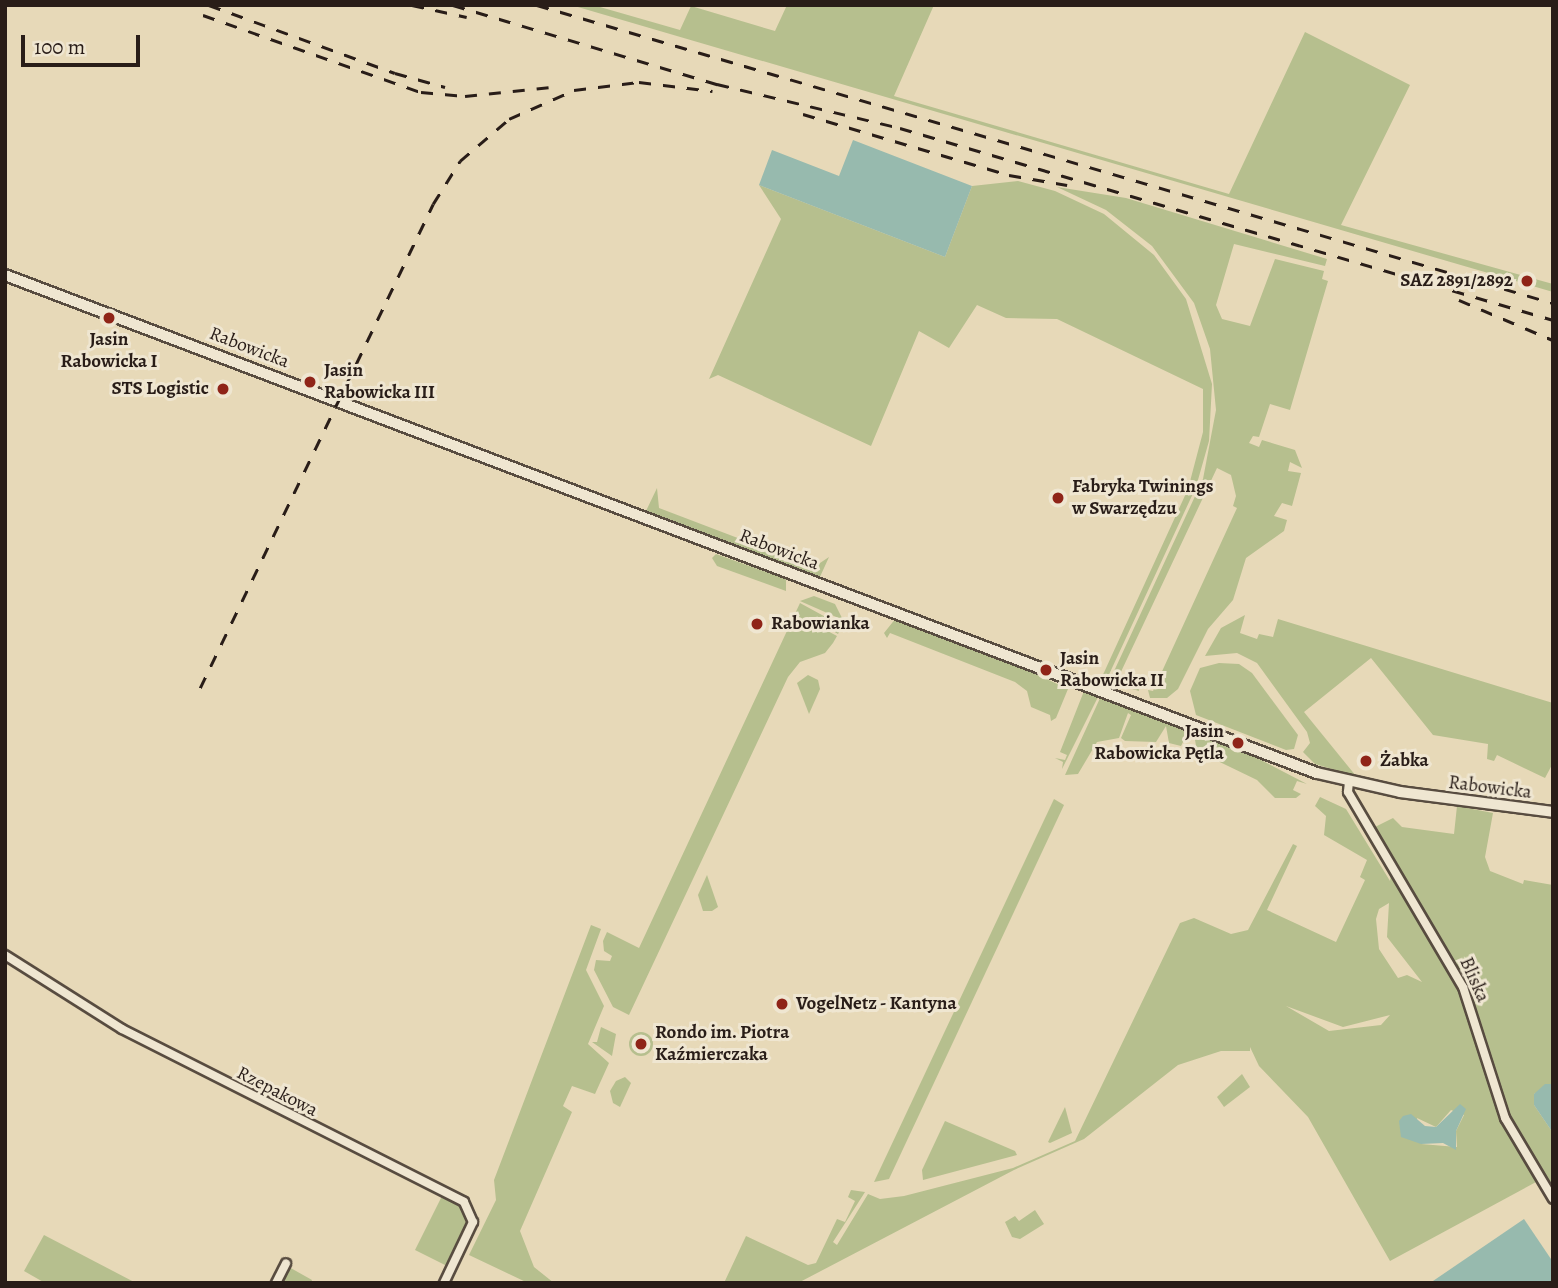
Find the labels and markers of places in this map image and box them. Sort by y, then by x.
place label: SAZ 2891/2892 [1400,270,1513,292]
marker: SAZ 2891/2892 [1519,273,1535,289]
marker: Jasin Rabowicka I [101,310,117,326]
place label: Jasin Rabowicka I [60,329,158,373]
place label: Jasin Rabowicka III [324,360,435,404]
marker: Jasin Rabowicka III [302,374,318,390]
place label: STS Logistic [112,378,209,400]
marker: STS Logistic [215,381,231,397]
place label: Fabryka Twinings w Swarzędzu [1072,476,1213,520]
marker: Fabryka Twinings w Swarzędzu [1050,490,1066,506]
place label: Rabowianka [771,613,870,635]
marker: Rabowianka [749,616,765,632]
place label: Jasin Rabowicka II [1060,648,1164,692]
marker: Jasin Rabowicka II [1038,662,1054,678]
place label: Jasin Rabowicka Pętla [1094,721,1224,765]
marker: Jasin Rabowicka Pętla [1230,735,1246,751]
place label: Żabka [1380,750,1429,772]
marker: Żabka [1358,753,1374,769]
place label: VogelNetz - Kantyna [796,993,957,1015]
marker: VogelNetz - Kantyna [774,996,790,1012]
place label: Rondo im. Piotra Kaźmierczaka [655,1022,790,1066]
marker: Rondo im. Piotra Kaźmierczaka [633,1036,649,1052]

